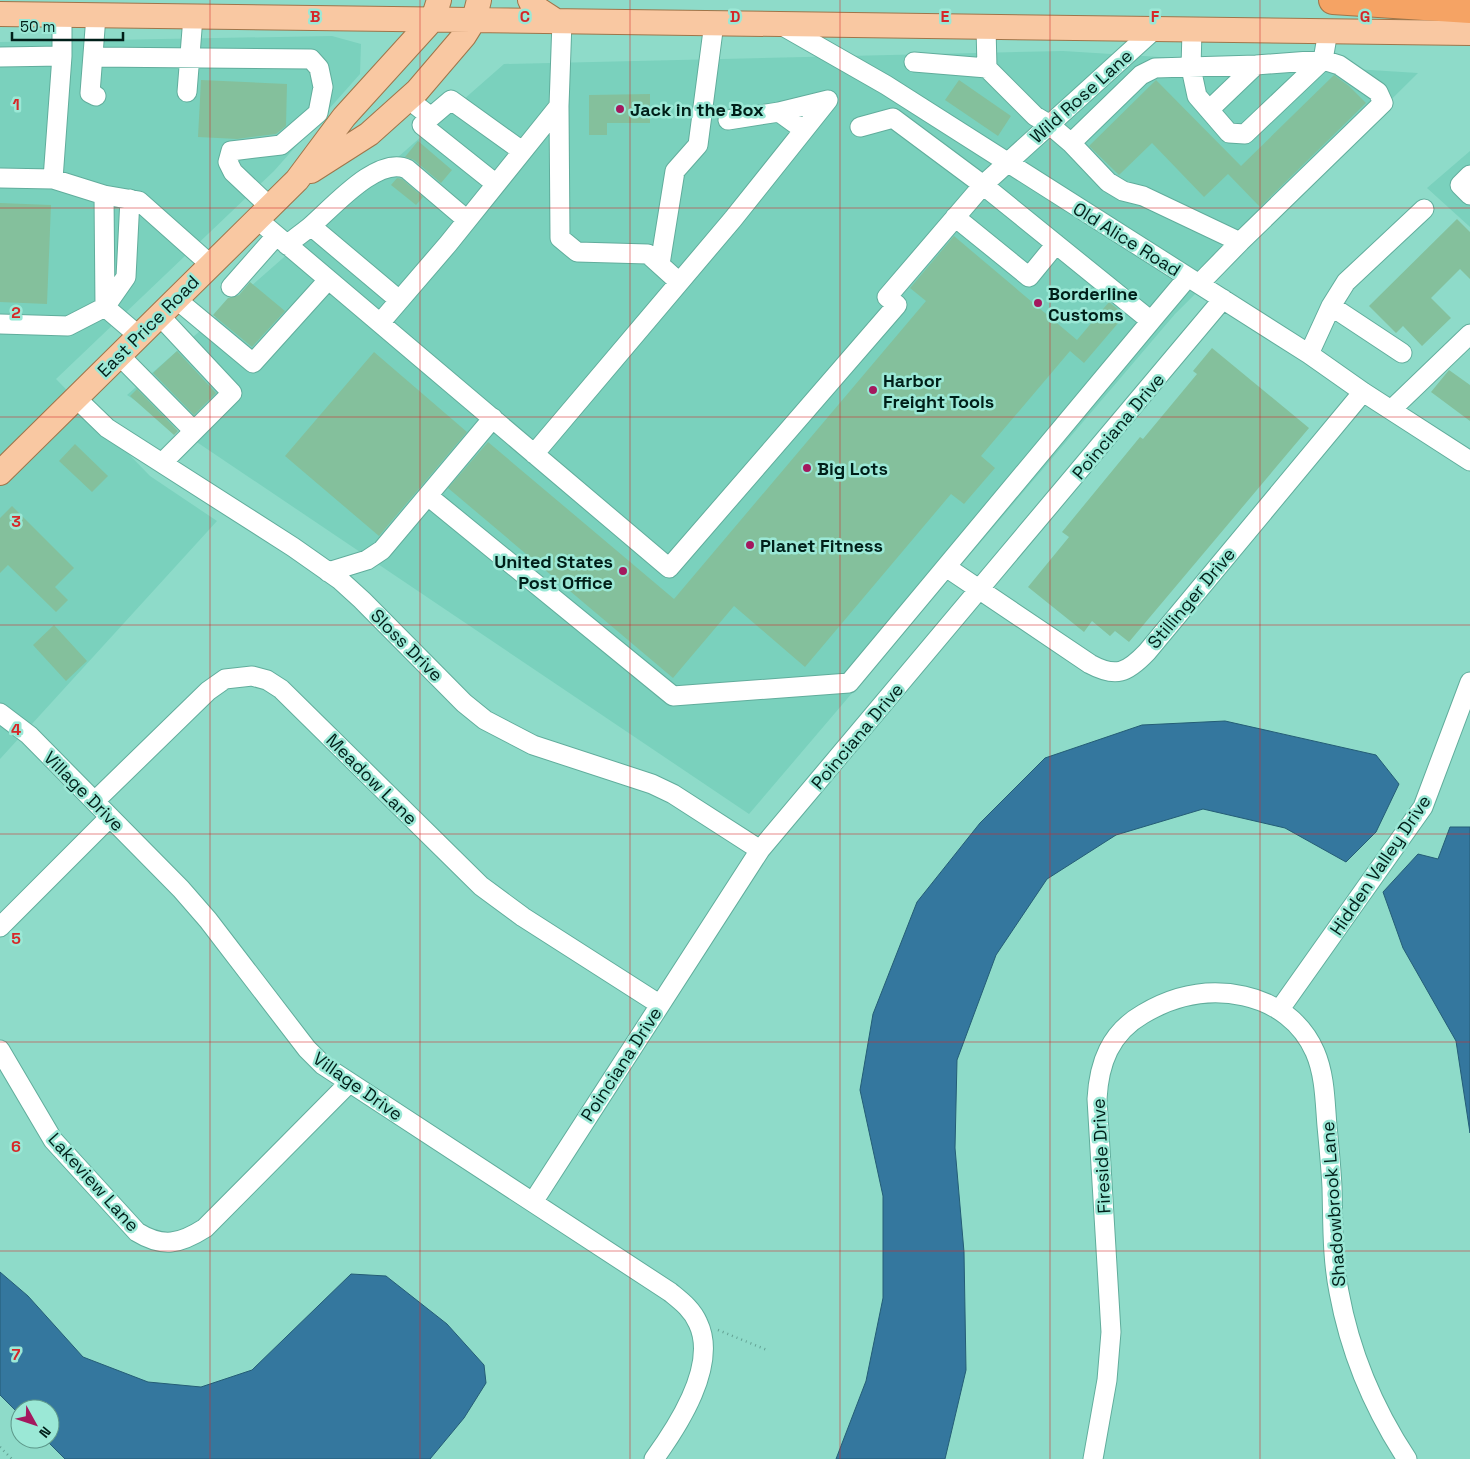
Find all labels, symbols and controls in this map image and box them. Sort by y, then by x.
text: B [310,6,320,27]
text: C [520,6,530,27]
text: D [730,6,740,27]
text: E [941,6,950,27]
text: F [1151,6,1160,27]
text: G [1360,6,1370,27]
scale bar [12,10,124,42]
text: 50 m [20,17,55,36]
street label: Wild Rose Lane [1025,44,1137,148]
text: 1 [12,94,20,115]
place label: Jack in the Box [630,98,764,121]
marker: Jack in the Box [614,103,626,115]
street label: Old Alice Road [1069,197,1185,281]
street label: East Price Road [92,270,204,382]
place label: Borderline Customs [1048,282,1138,326]
marker: Borderline Customs [1032,297,1044,309]
text: 2 [11,302,21,323]
street label: Poinciana Drive [1067,368,1169,484]
place label: Harbor Freight Tools [883,369,994,413]
marker: Harbor Freight Tools [867,384,879,396]
place label: Big Lots [817,457,888,480]
marker: Big Lots [801,462,813,474]
text: 3 [11,511,21,532]
place label: Planet Fitness [760,534,883,557]
marker: Planet Fitness [744,539,756,551]
street label: Stillinger Drive [1142,543,1240,653]
place label: United States Post Office [494,550,613,594]
marker: United States Post Office [617,565,629,577]
street label: Sloss Drive [366,604,448,686]
street label: Poinciana Drive [806,678,908,794]
text: 4 [11,719,21,740]
street label: Meadow Lane [322,729,422,829]
street label: Village Drive [39,746,129,836]
street label: Hidden Valley Drive [1324,790,1436,940]
text: 5 [11,928,21,949]
street label: Poinciana Drive [575,1002,667,1126]
street label: Village Drive [309,1047,407,1125]
street label: Fireside Drive [1087,1098,1115,1214]
street label: Shadowbrook Lane [1316,1121,1350,1287]
street label: Lakeview Lane [44,1128,144,1236]
text: 6 [11,1136,21,1157]
text: 7 [12,1344,21,1365]
north arrow [10,1399,60,1449]
text: N [35,1423,55,1442]

